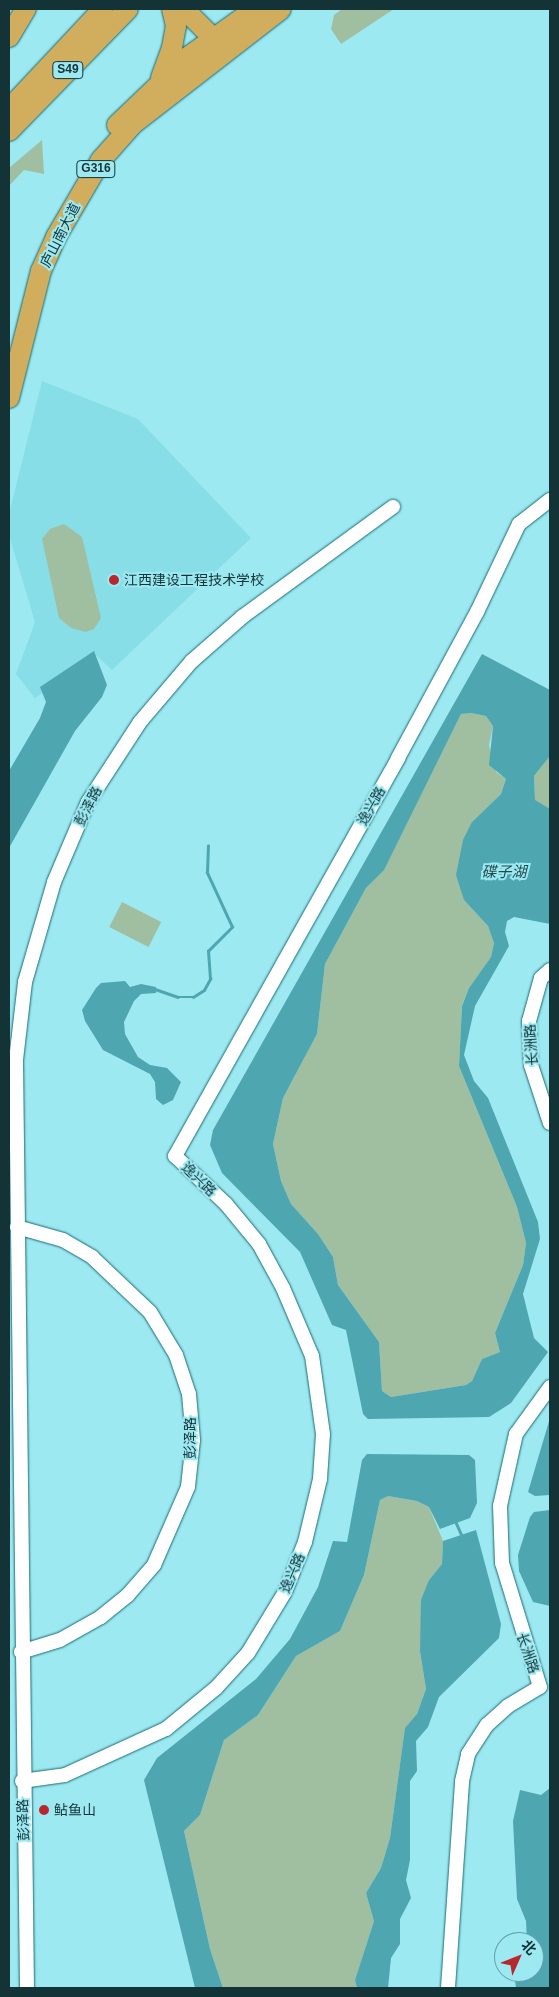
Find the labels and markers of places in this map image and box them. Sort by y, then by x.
place label: 江西建设工程技术学校 [124,572,264,588]
marker: 江西建设工程技术学校 [108,574,120,586]
place label: 鲇鱼山 [54,1802,96,1818]
marker: 鲇鱼山 [38,1804,50,1816]

